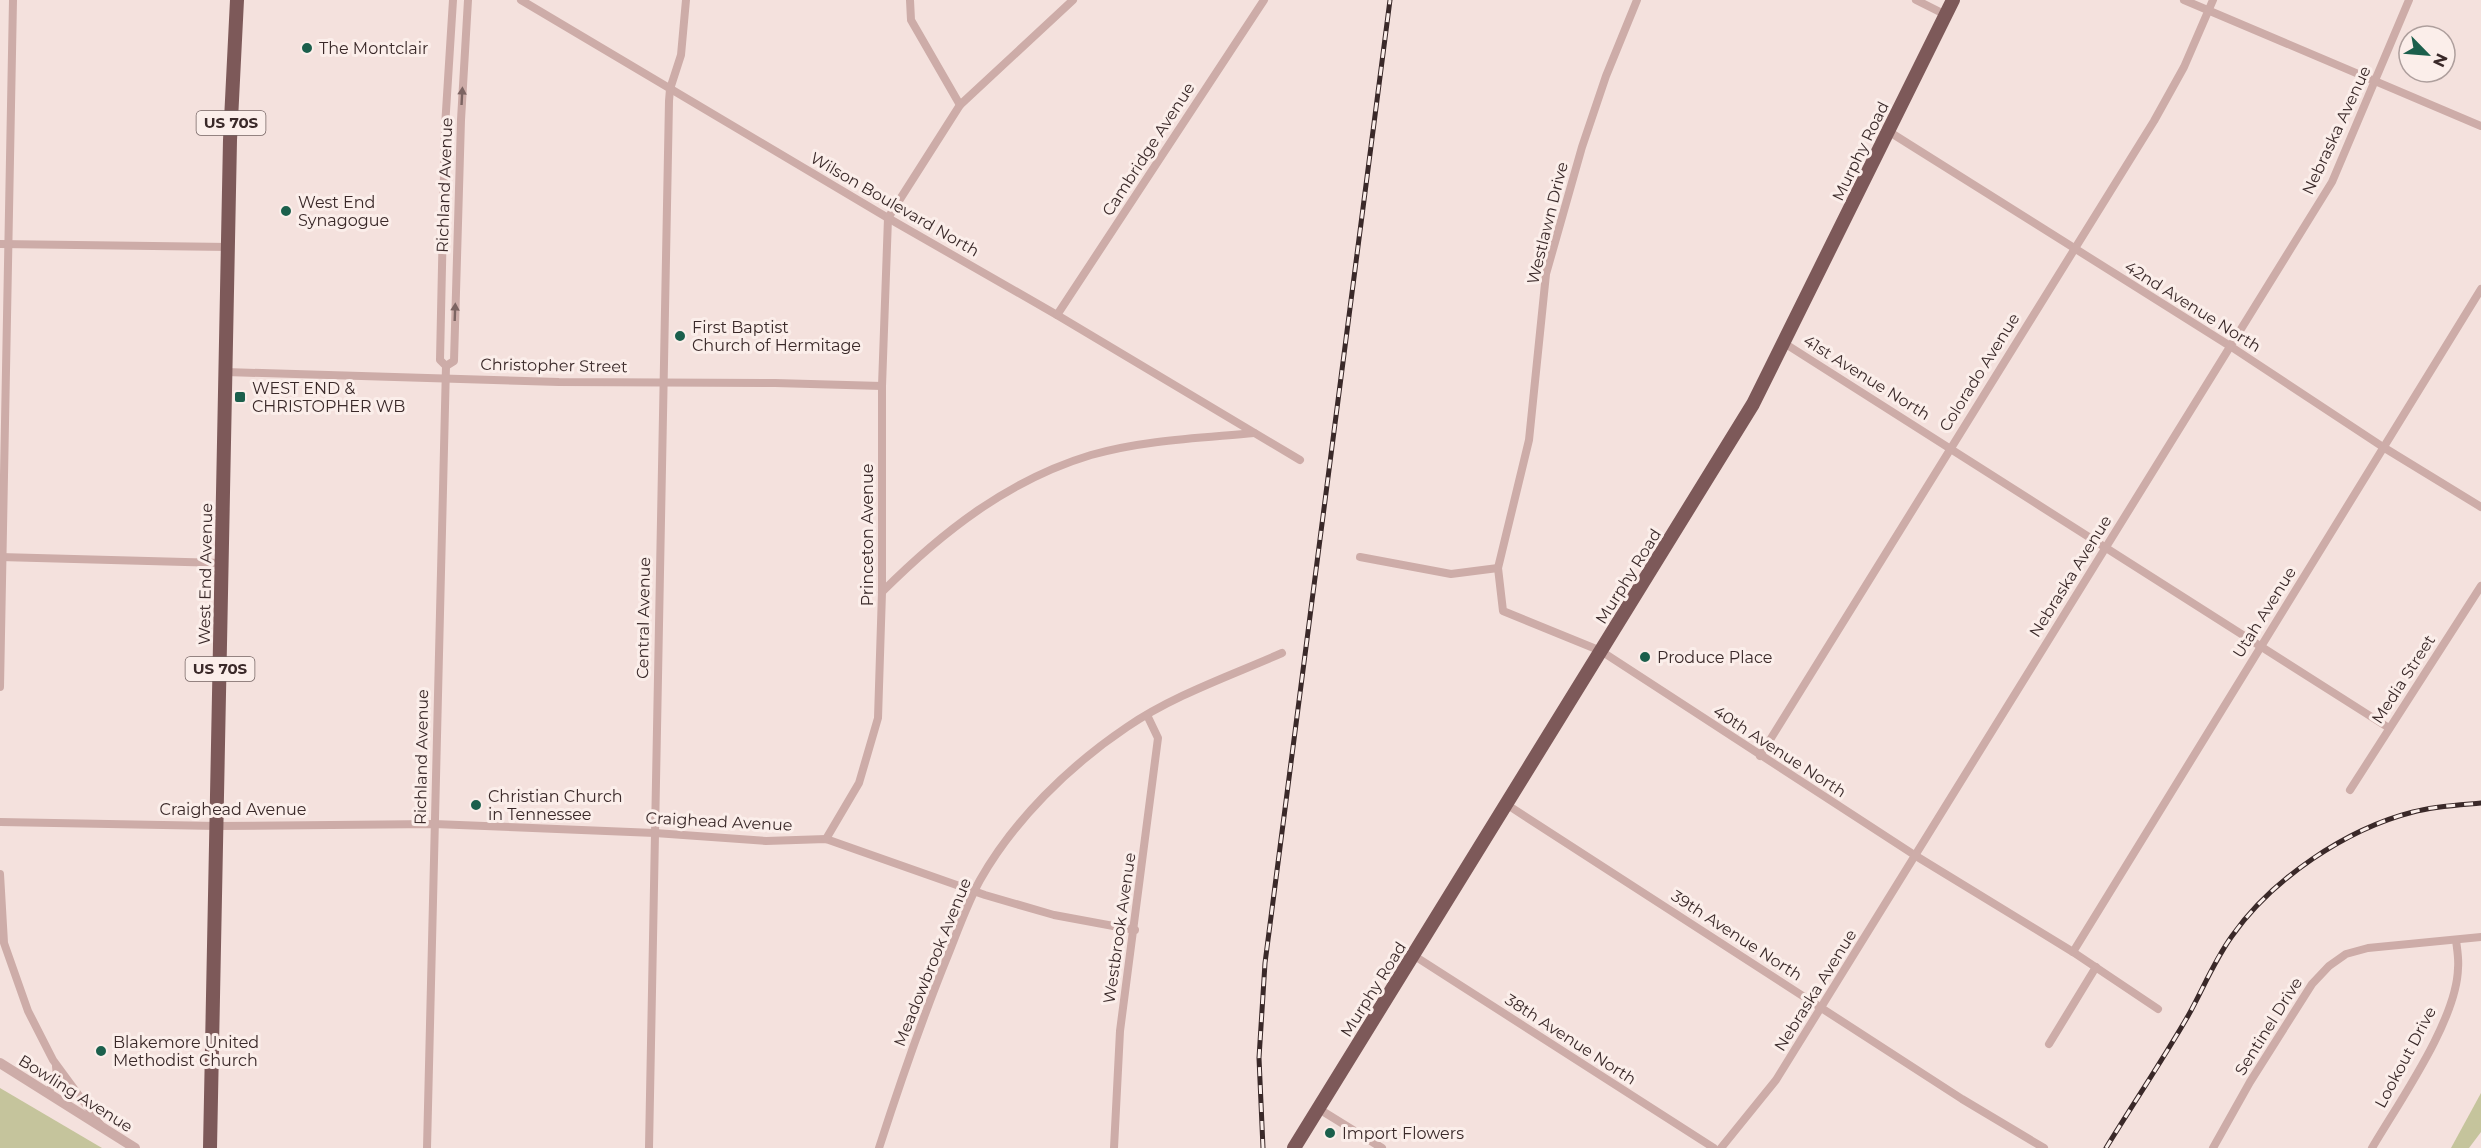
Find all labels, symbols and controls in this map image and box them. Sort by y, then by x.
north arrow [2397,24,2457,84]
place label: The Montclair [319,39,429,58]
marker: The Montclair [300,41,314,55]
text: N [2429,50,2451,70]
street label: Nebraska Avenue [2298,63,2375,198]
street label: Cambridge Avenue [1098,79,1199,220]
one-way arrow [457,87,467,106]
street label: Murphy Road [1828,98,1893,204]
road number: US 70S [196,111,266,135]
street label: Richland Avenue [433,117,456,253]
street label: Wilson Boulevard North [807,148,982,261]
street label: Westlawn Drive [1523,160,1572,286]
place label: West End Synagogue [298,193,389,230]
marker: West End Synagogue [279,204,293,218]
street label: 42nd Avenue North [2121,257,2264,356]
one-way arrow [450,303,460,322]
street label: Colorado Avenue [1935,310,2024,435]
place label: First Baptist Church of Hermitage [692,318,861,355]
marker: First Baptist Church of Hermitage [673,329,687,343]
street label: 41st Avenue North [1800,331,1934,424]
street label: Christopher Street [480,355,628,376]
place label: WEST END & CHRISTOPHER WB [252,379,405,416]
marker: WEST END & CHRISTOPHER WB [233,390,247,404]
street label: Princeton Avenue [858,464,877,606]
street label: West End Avenue [195,503,216,645]
street label: Nebraska Avenue [2025,512,2116,641]
street label: Murphy Road [1592,525,1665,627]
street label: Central Avenue [633,557,654,679]
street label: Utah Avenue [2229,563,2300,661]
street label: Media Street [2368,631,2439,727]
place label: Produce Place [1657,648,1772,667]
marker: Produce Place [1638,650,1652,664]
road number: US 70S [186,657,254,681]
street label: Richland Avenue [411,689,432,825]
street label: 40th Avenue North [1710,701,1850,801]
place label: Christian Church in Tennessee [488,787,623,824]
marker: Christian Church in Tennessee [469,798,483,812]
street label: Craighead Avenue [160,800,306,819]
street label: Craighead Avenue [645,808,793,835]
street label: Westbrook Avenue [1100,851,1139,1005]
street label: Meadowbrook Avenue [890,875,975,1049]
street label: 39th Avenue North [1668,886,1806,985]
street label: Nebraska Avenue [1770,926,1861,1055]
street label: Murphy Road [1337,938,1410,1040]
street label: Sentinel Drive [2231,974,2306,1079]
street label: 38th Avenue North [1502,990,1640,1089]
street label: Lookout Drive [2371,1003,2440,1111]
place label: Blakemore United Methodist Church [113,1033,259,1070]
marker: Blakemore United Methodist Church [94,1044,108,1058]
street label: Bowling Avenue [15,1051,136,1136]
place label: Import Flowers [1342,1124,1464,1143]
marker: Import Flowers [1323,1126,1337,1140]

